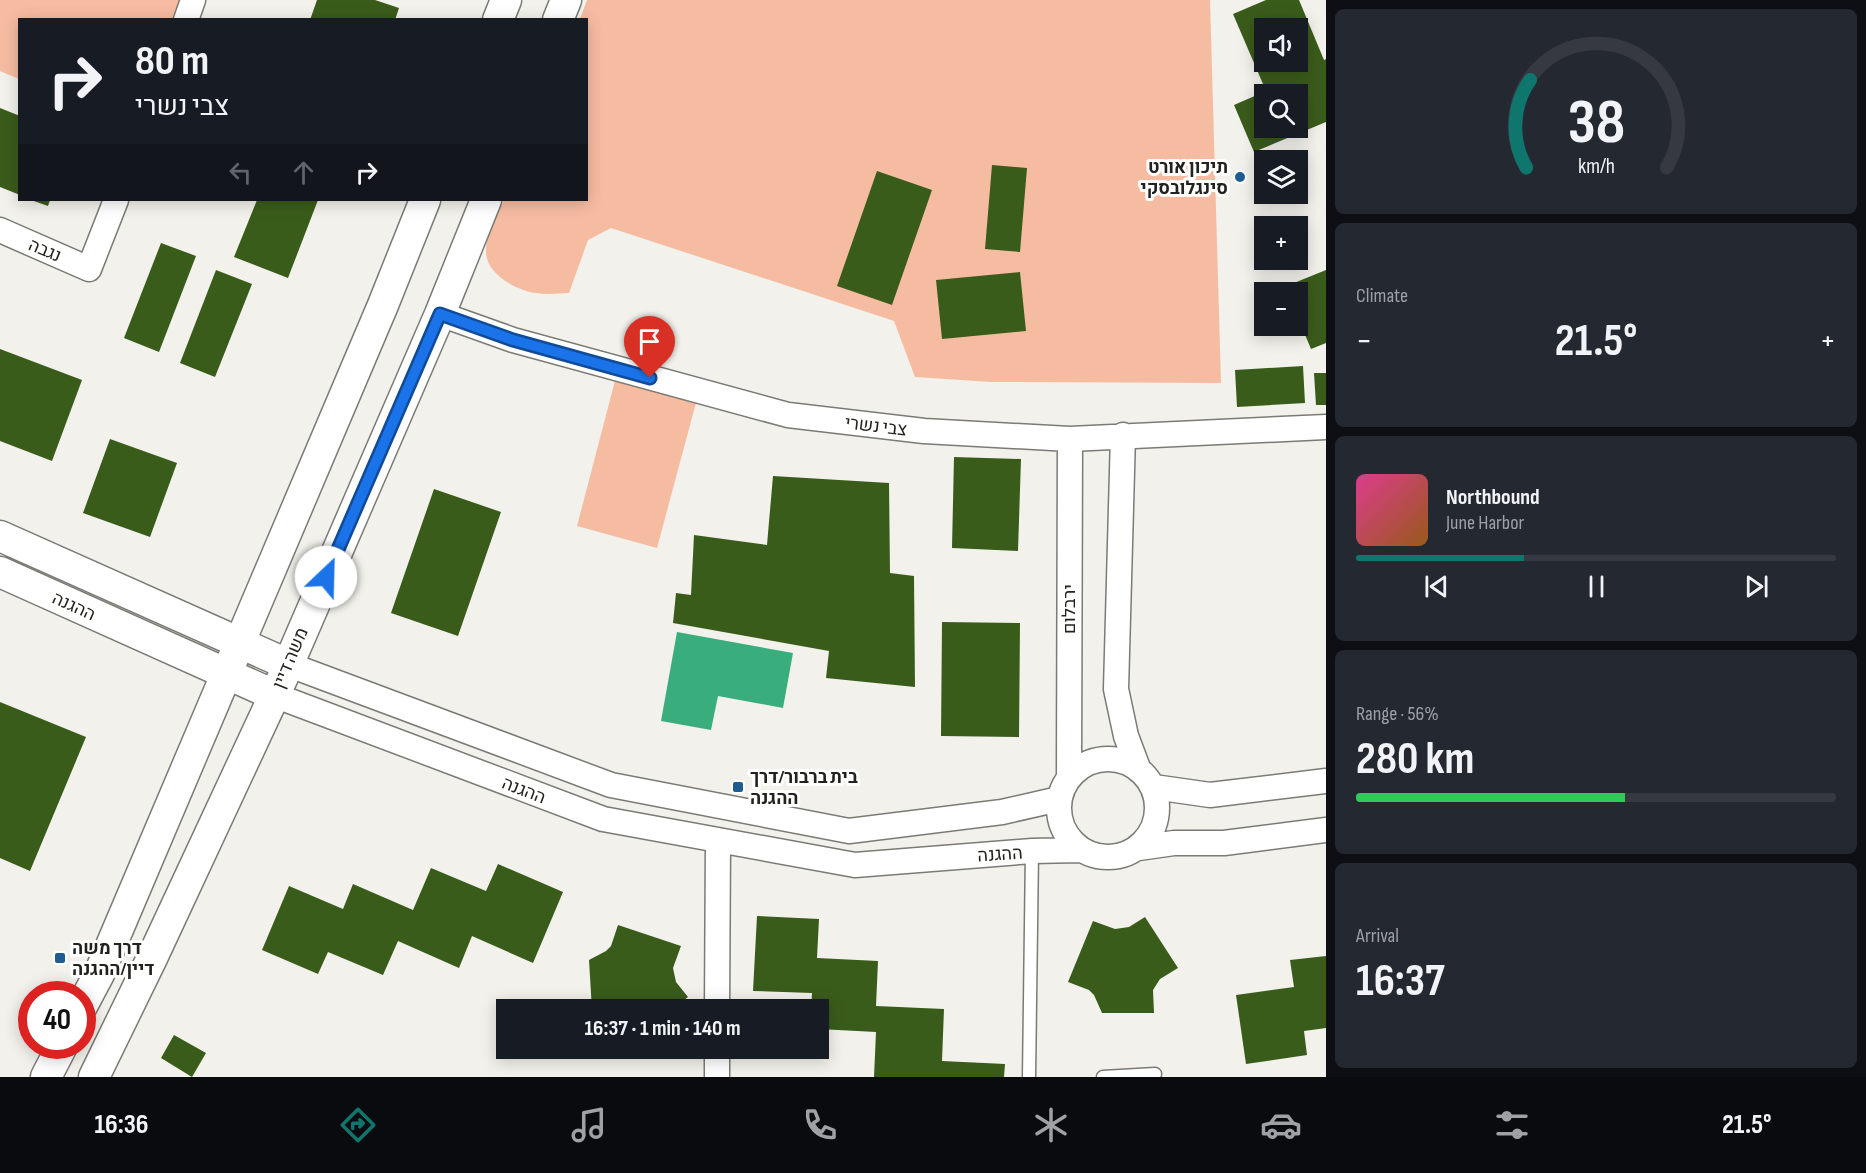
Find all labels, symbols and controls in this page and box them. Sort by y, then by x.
map controls [1254,18,1308,336]
button: sound [1254,18,1308,72]
text: 80 m [135,36,209,87]
icon: right [36,42,114,120]
button: search [1254,84,1308,138]
text: 38 [1567,86,1625,161]
text: צבי נשרי [135,91,229,123]
button: layers [1254,150,1308,204]
text: km/h [1577,155,1615,180]
icon: left [224,156,257,189]
icon: ahead [287,156,320,189]
icon: right [350,156,383,189]
place label: תיכון אורט סינגלובסקי [1141,157,1228,199]
marker: תיכון אורט סינגלובסקי [1233,170,1247,184]
button: + [1254,216,1308,270]
street label: נגבה [25,234,64,267]
button: − [1254,282,1308,336]
text: Climate [1356,284,1408,308]
text: 21.5° [1555,314,1637,369]
pin [624,316,675,378]
text: − [1356,321,1372,361]
text: + [1820,321,1836,361]
icon: arrive [633,325,666,358]
street label: צבי נשרי [844,412,908,441]
text: Northbound [1446,484,1540,511]
text: June Harbor [1446,511,1524,535]
position arrow [294,545,358,609]
icon: previous [1420,570,1453,603]
icon: pause [1580,570,1613,603]
icon: next [1740,570,1773,603]
street label: ירבלום [1059,584,1080,634]
street label: ההגנה [49,588,99,625]
street label: משה דיין [268,624,313,692]
text: Range · 56% [1356,702,1439,726]
text: 280 km [1356,732,1474,787]
place label: בית ברבור/דרך ההגנה [750,767,858,809]
street label: ההגנה [499,773,549,808]
marker: בית ברבור/דרך ההגנה [731,780,745,794]
street label: ההגנה [977,842,1023,867]
text: Arrival [1356,924,1399,948]
place label: דרך משה דיין/ההגנה [72,938,154,980]
marker: דרך משה דיין/ההגנה [53,951,67,965]
text: 16:37 [1356,954,1445,1009]
speed limit sign: 40 [18,981,96,1059]
text: 16:37 · 1 min · 140 m [584,1015,741,1042]
icon: directions [337,1104,379,1146]
icon: music [568,1104,610,1146]
icon: phone [799,1104,841,1146]
icon: climate [1030,1104,1072,1146]
icon: car [1260,1104,1302,1146]
icon: filters [1491,1104,1533,1146]
text: 16:36 [94,1109,149,1141]
text: 21.5° [1722,1109,1772,1141]

